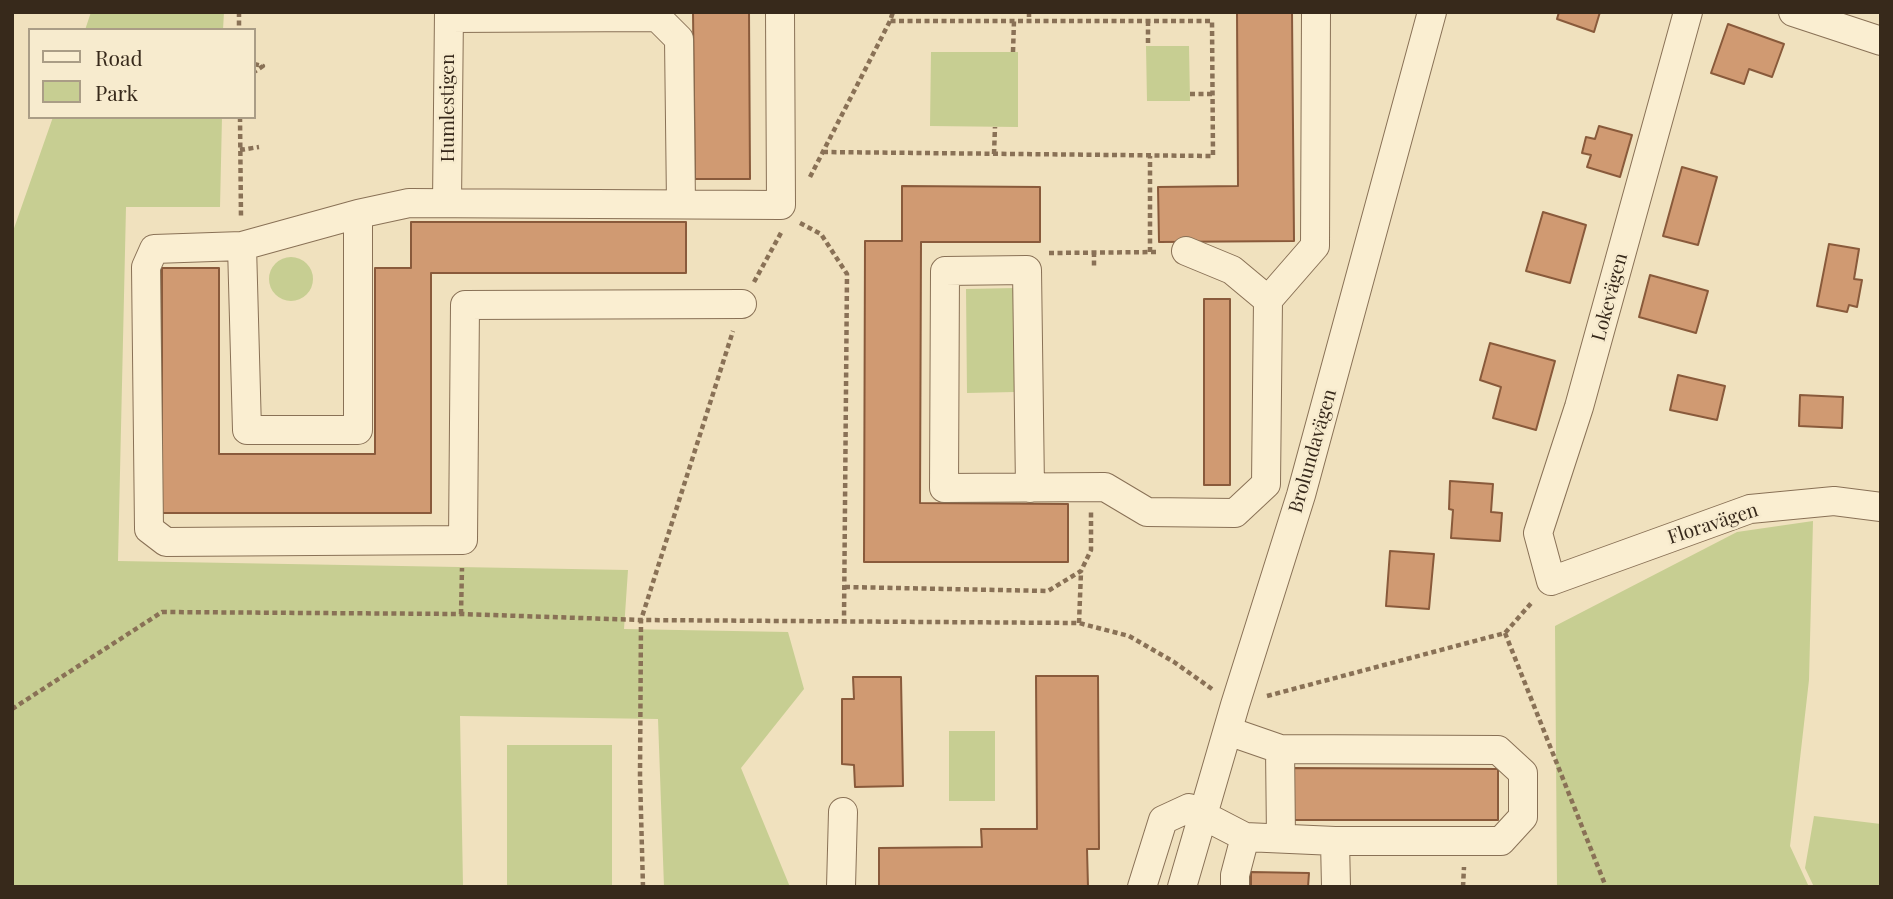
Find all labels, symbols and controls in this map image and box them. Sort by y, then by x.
legend [28,28,256,119]
text: Road [95,43,143,71]
street label: Humlestigen [437,54,459,162]
text: Park [95,78,138,106]
street label: Lokevägen [1587,250,1633,344]
street label: Brolundavägen [1284,386,1342,516]
street label: Floravägen [1665,499,1761,549]

